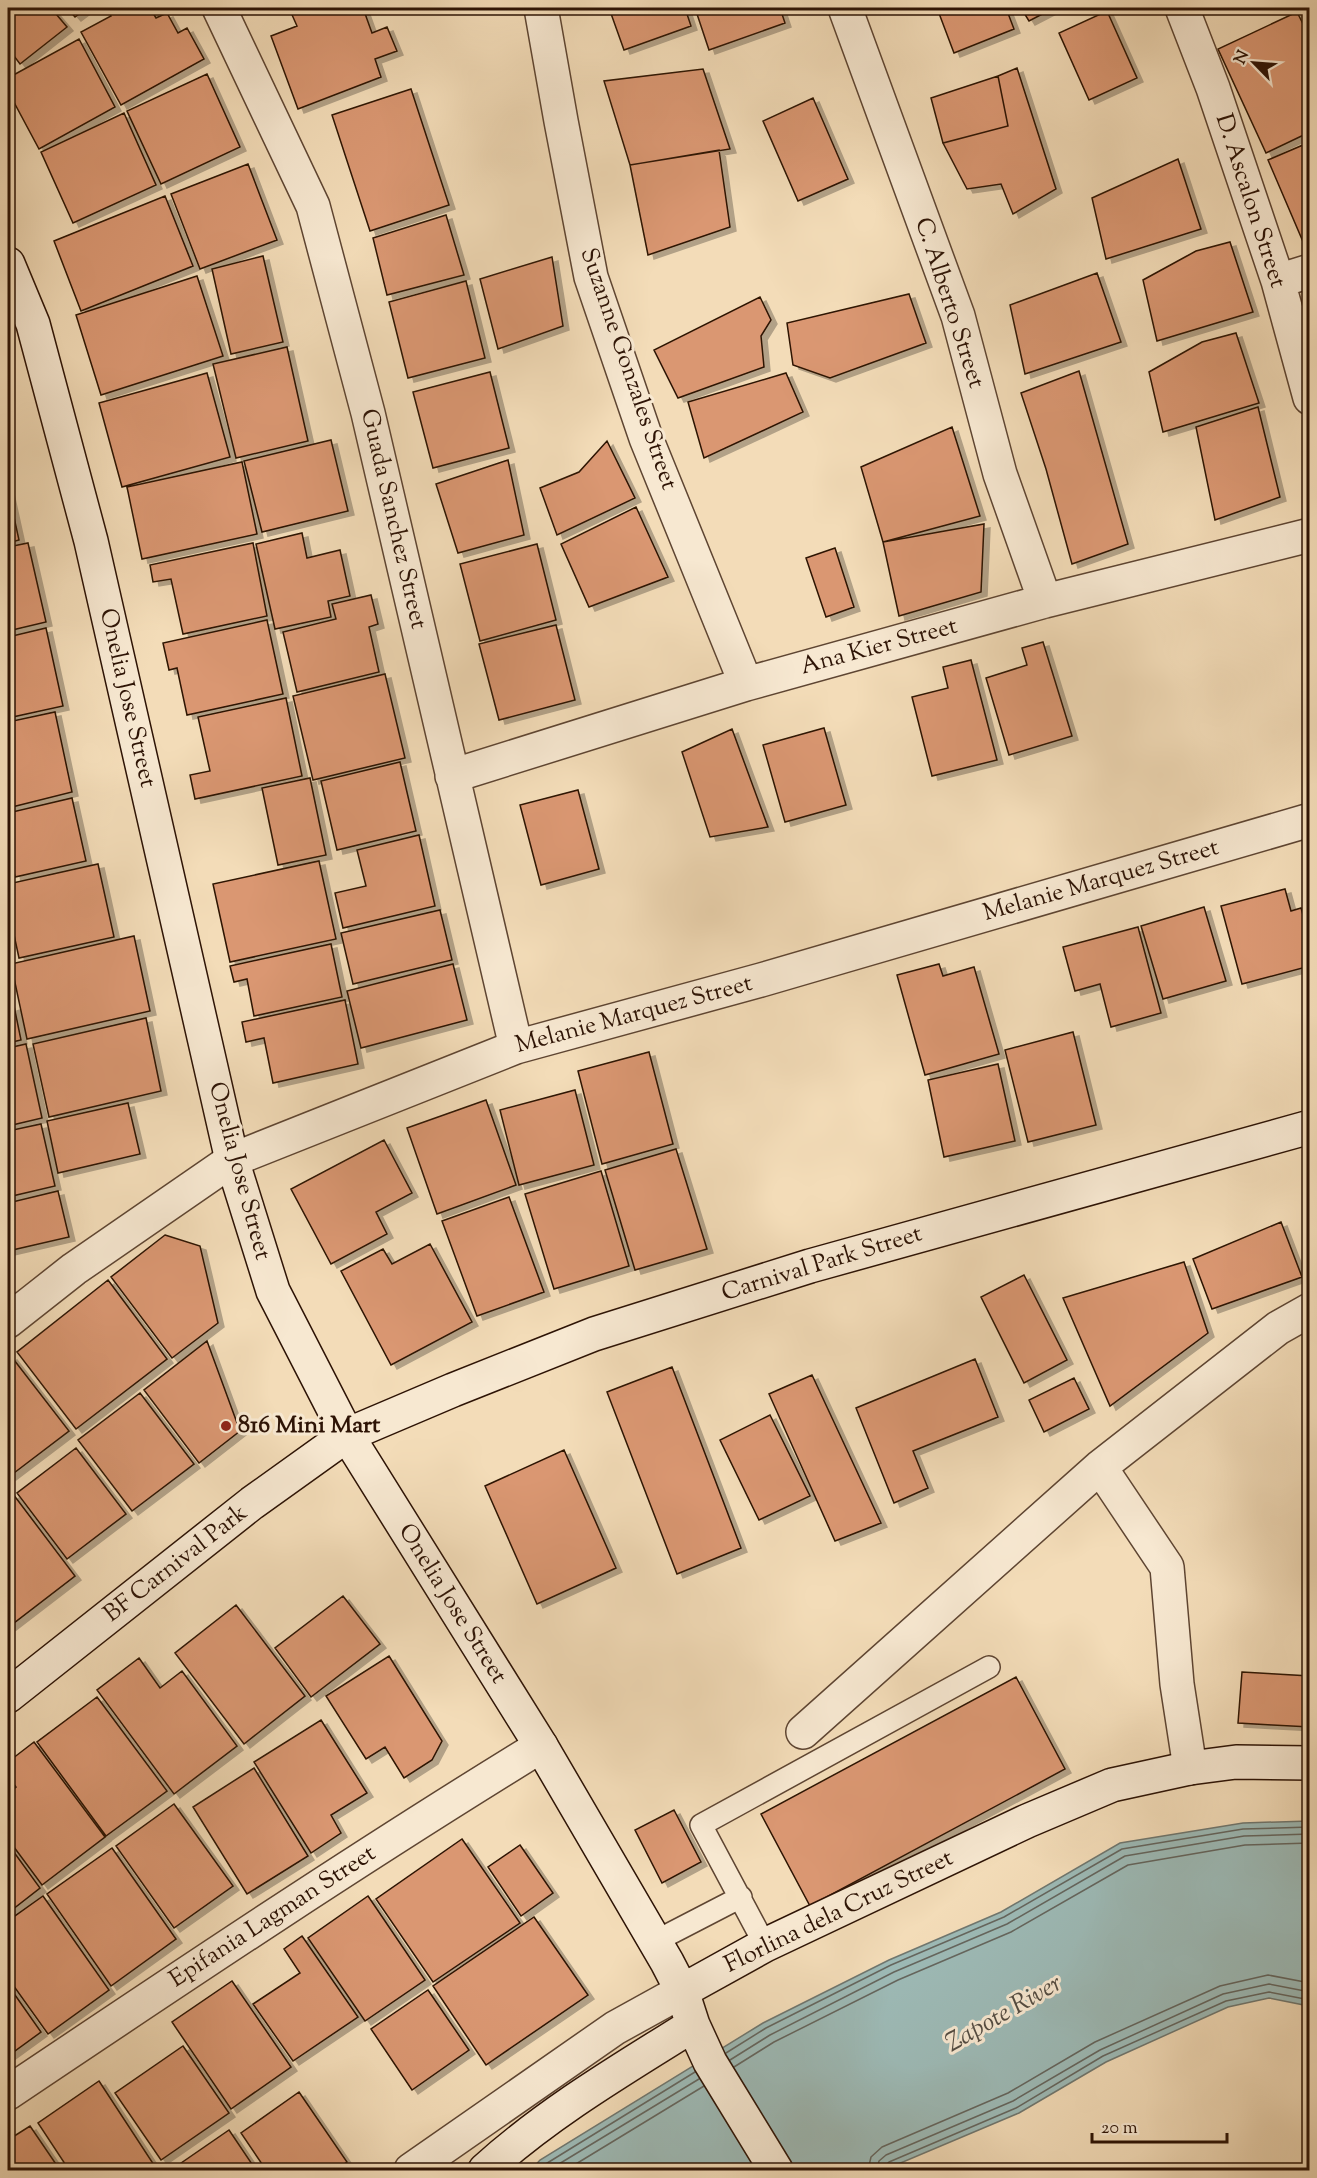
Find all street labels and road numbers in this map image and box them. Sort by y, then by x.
street label: D. Ascalon Street [1206,110,1294,292]
street label: C. Alberto Street [905,213,993,393]
street label: Suzanne Gonzales Street [571,243,685,495]
street label: Guada Sanchez Street [351,405,435,633]
street label: Onelia Jose Street [90,605,164,791]
street label: Ana Kier Street [797,610,961,684]
street label: Melanie Marquez Street [979,831,1223,931]
street label: Melanie Marquez Street [512,967,756,1063]
street label: Onelia Jose Street [199,1078,279,1264]
street label: Carnival Park Street [718,1217,926,1311]
street label: BF Carnival Park [97,1497,255,1631]
street label: Onelia Jose Street [389,1517,515,1691]
street label: Epifania Lagman Street [163,1837,383,1997]
street label: Florlina dela Cruz Street [719,1842,959,1982]

